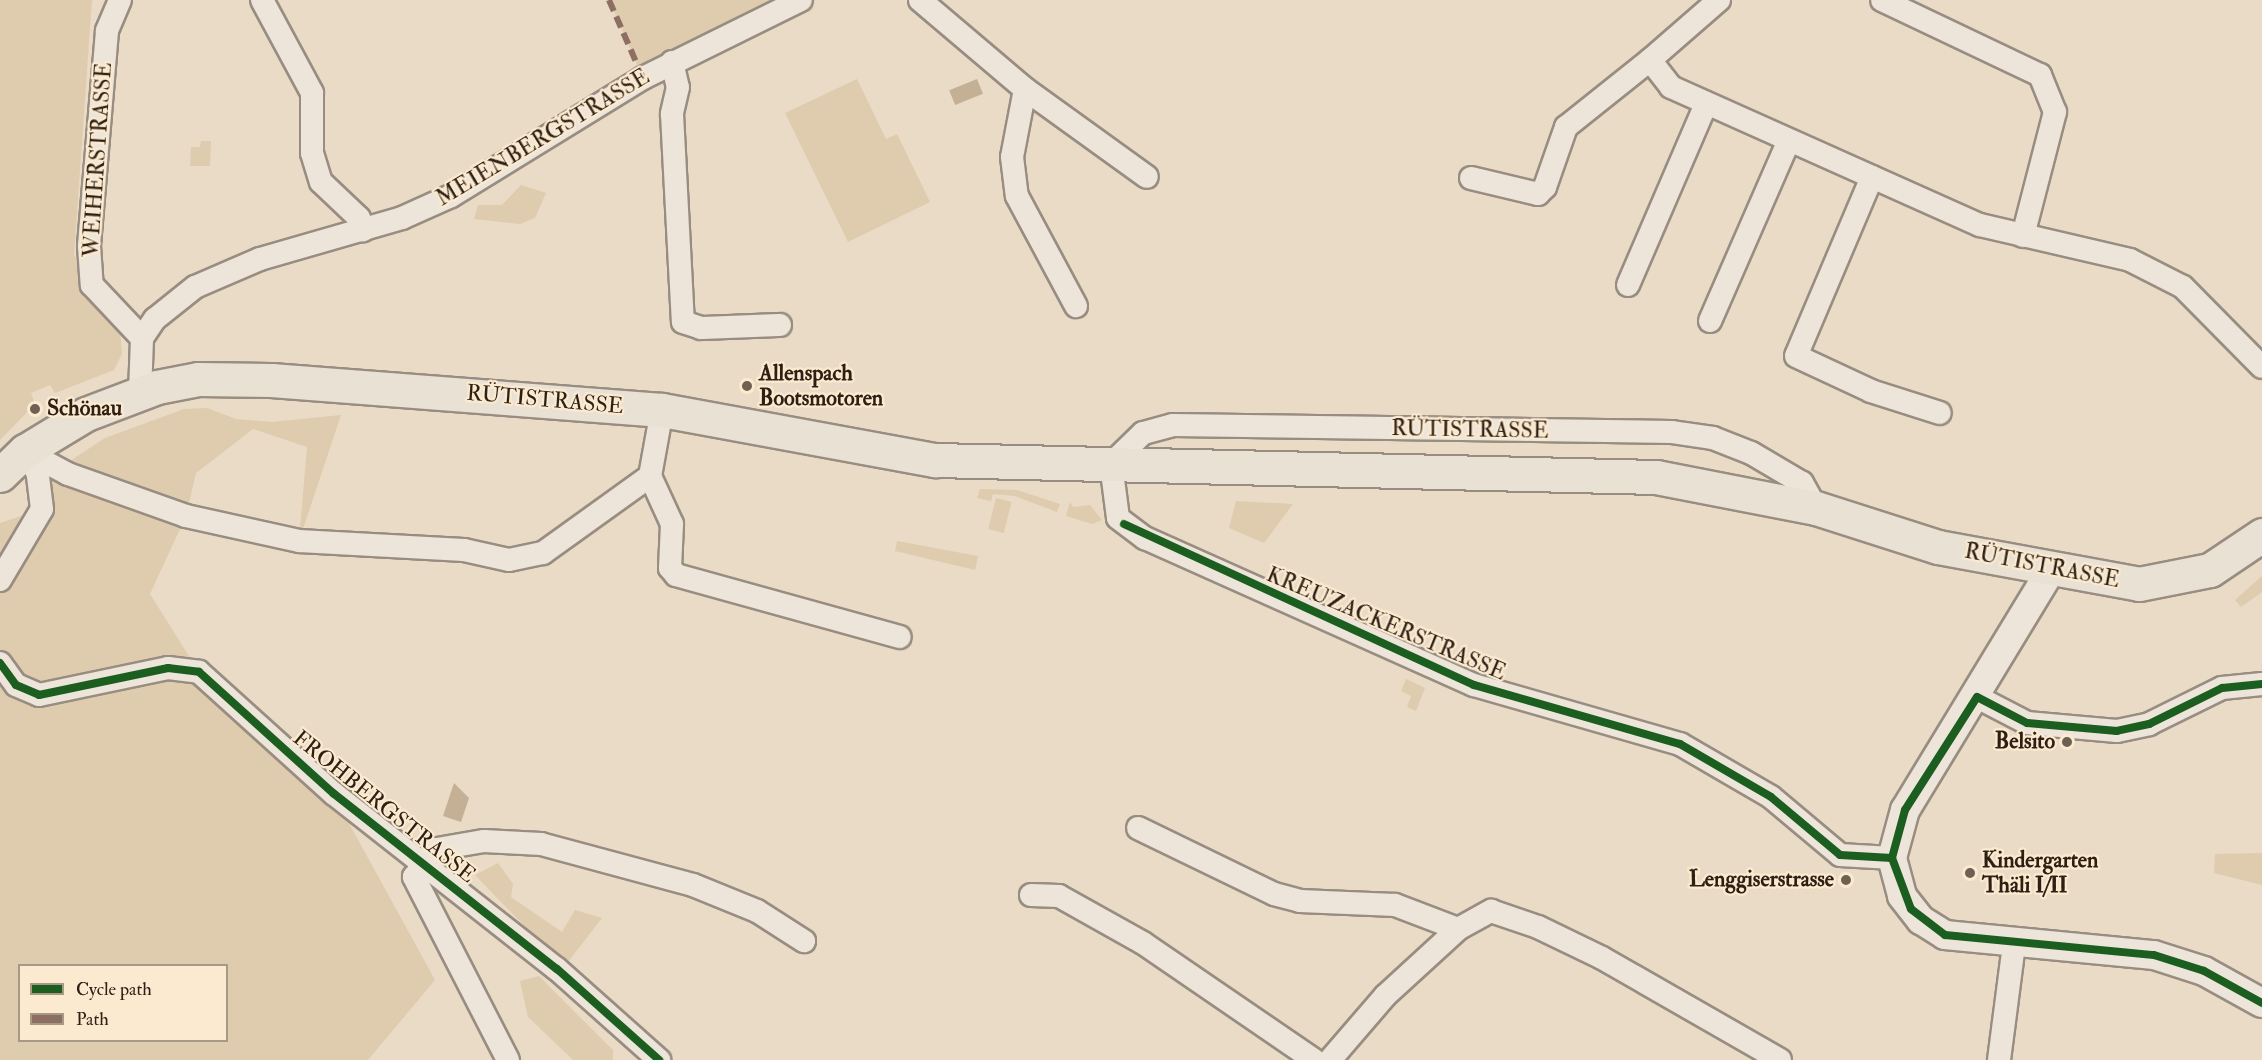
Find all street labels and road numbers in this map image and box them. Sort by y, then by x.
street label: WEIHERSTRASSE [78,62,118,258]
street label: MEIENBERGSTRASSE [432,64,654,212]
street label: RÜTISTRASSE [465,380,625,420]
street label: RÜTISTRASSE [1391,415,1549,445]
street label: RÜTISTRASSE [1962,538,2122,594]
street label: KREUZACKERSTRASSE [1262,562,1510,686]
street label: FROHBERGSTRASSE [287,725,481,889]

